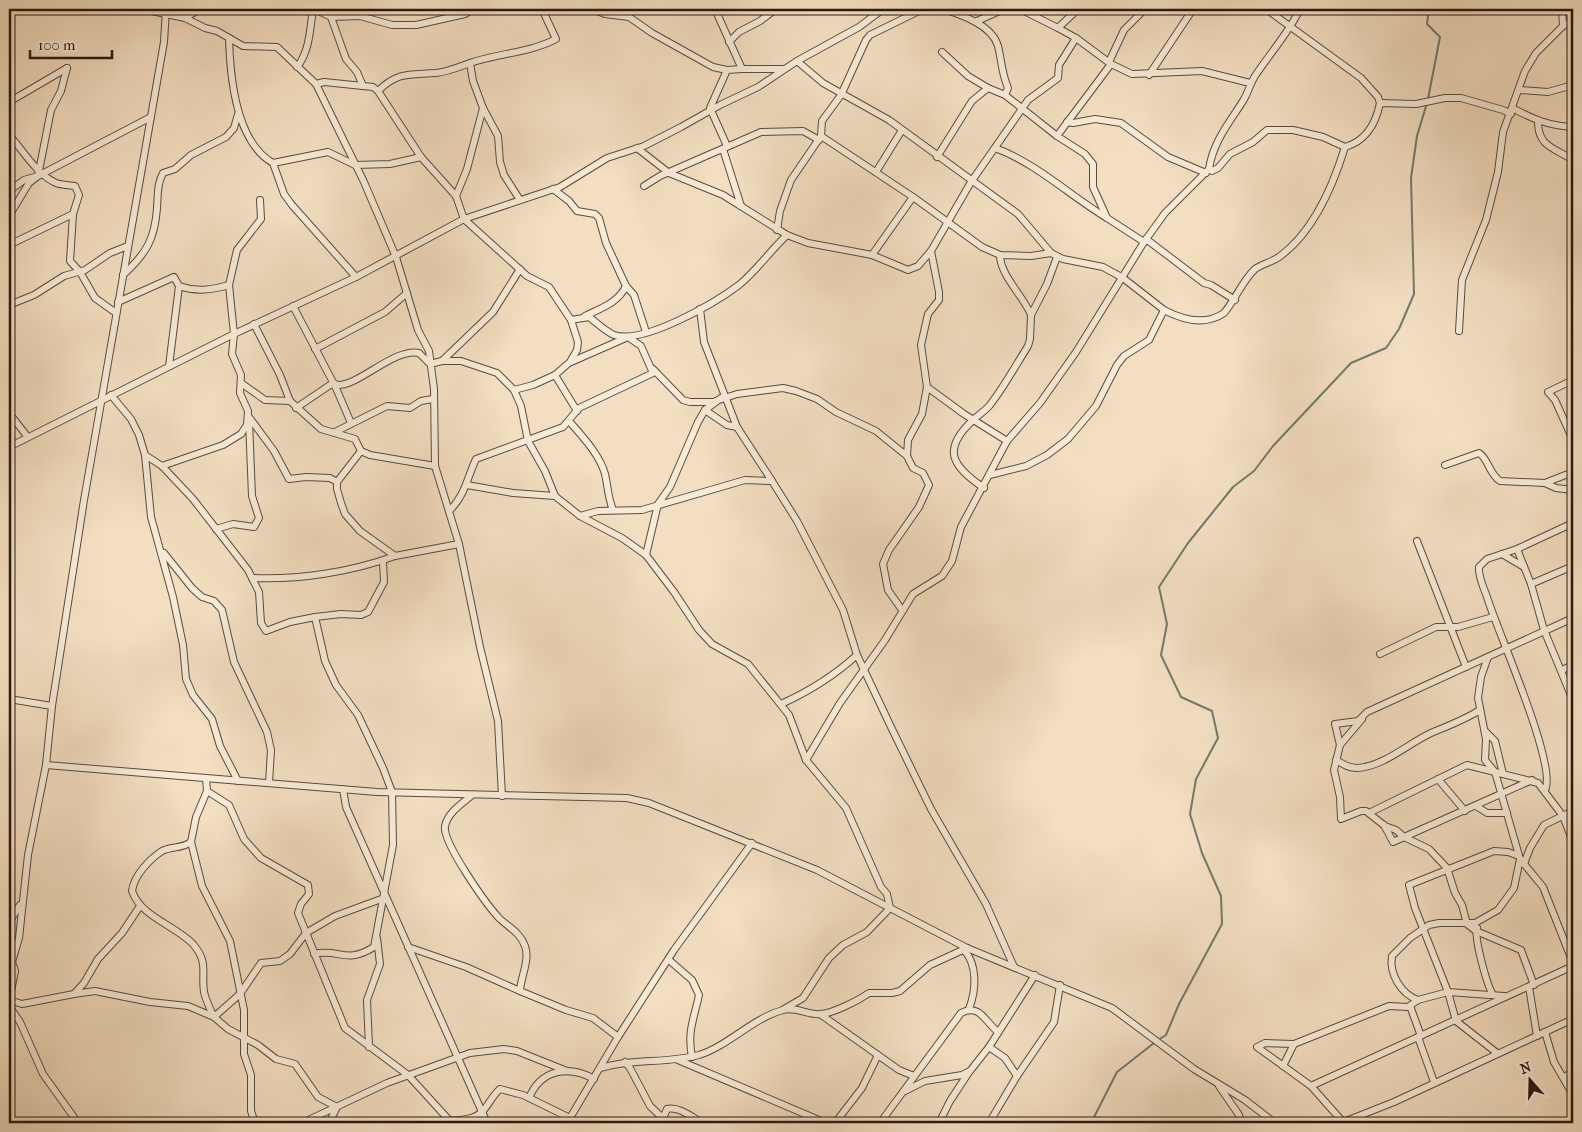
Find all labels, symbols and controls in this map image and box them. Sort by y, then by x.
scale bar [30,28,112,60]
text: 100 m [38,36,76,54]
north arrow [1504,1054,1554,1104]
text: N [1518,1058,1534,1078]

